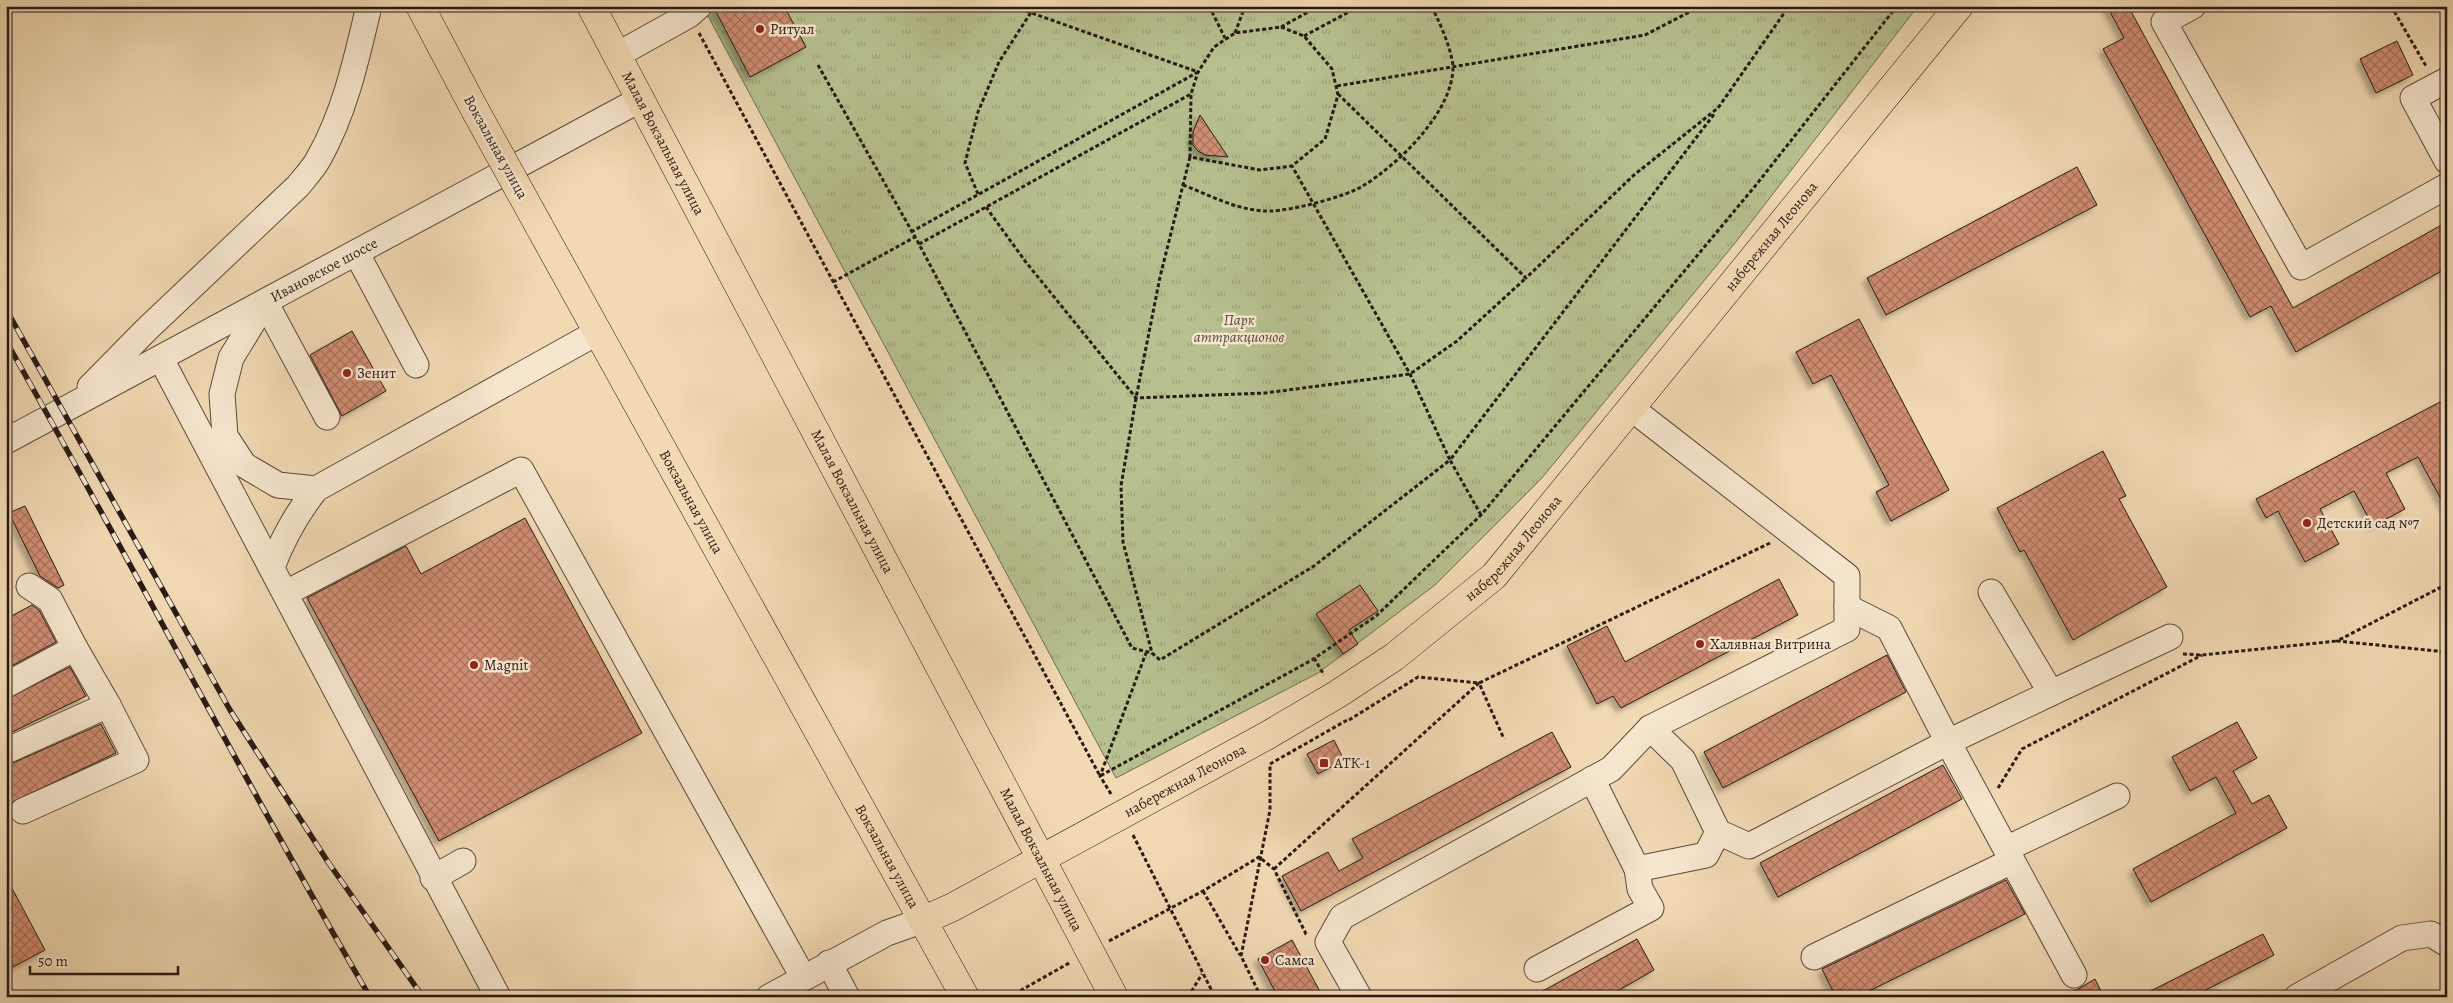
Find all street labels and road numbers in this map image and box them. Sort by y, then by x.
street label: Малая Вокзальная улица [617,68,710,219]
street label: Вокзальная улица [459,92,533,203]
street label: набережная Леонова [1720,177,1822,295]
street label: Ивановское шоссе [267,233,381,307]
street label: Малая Вокзальная улица [806,426,899,577]
street label: Вокзальная улица [655,446,728,557]
street label: набережная Леонова [1461,491,1566,606]
street label: набережная Леонова [1120,739,1250,822]
street label: Малая Вокзальная улица [995,784,1088,935]
street label: Вокзальная улица [850,801,924,912]

